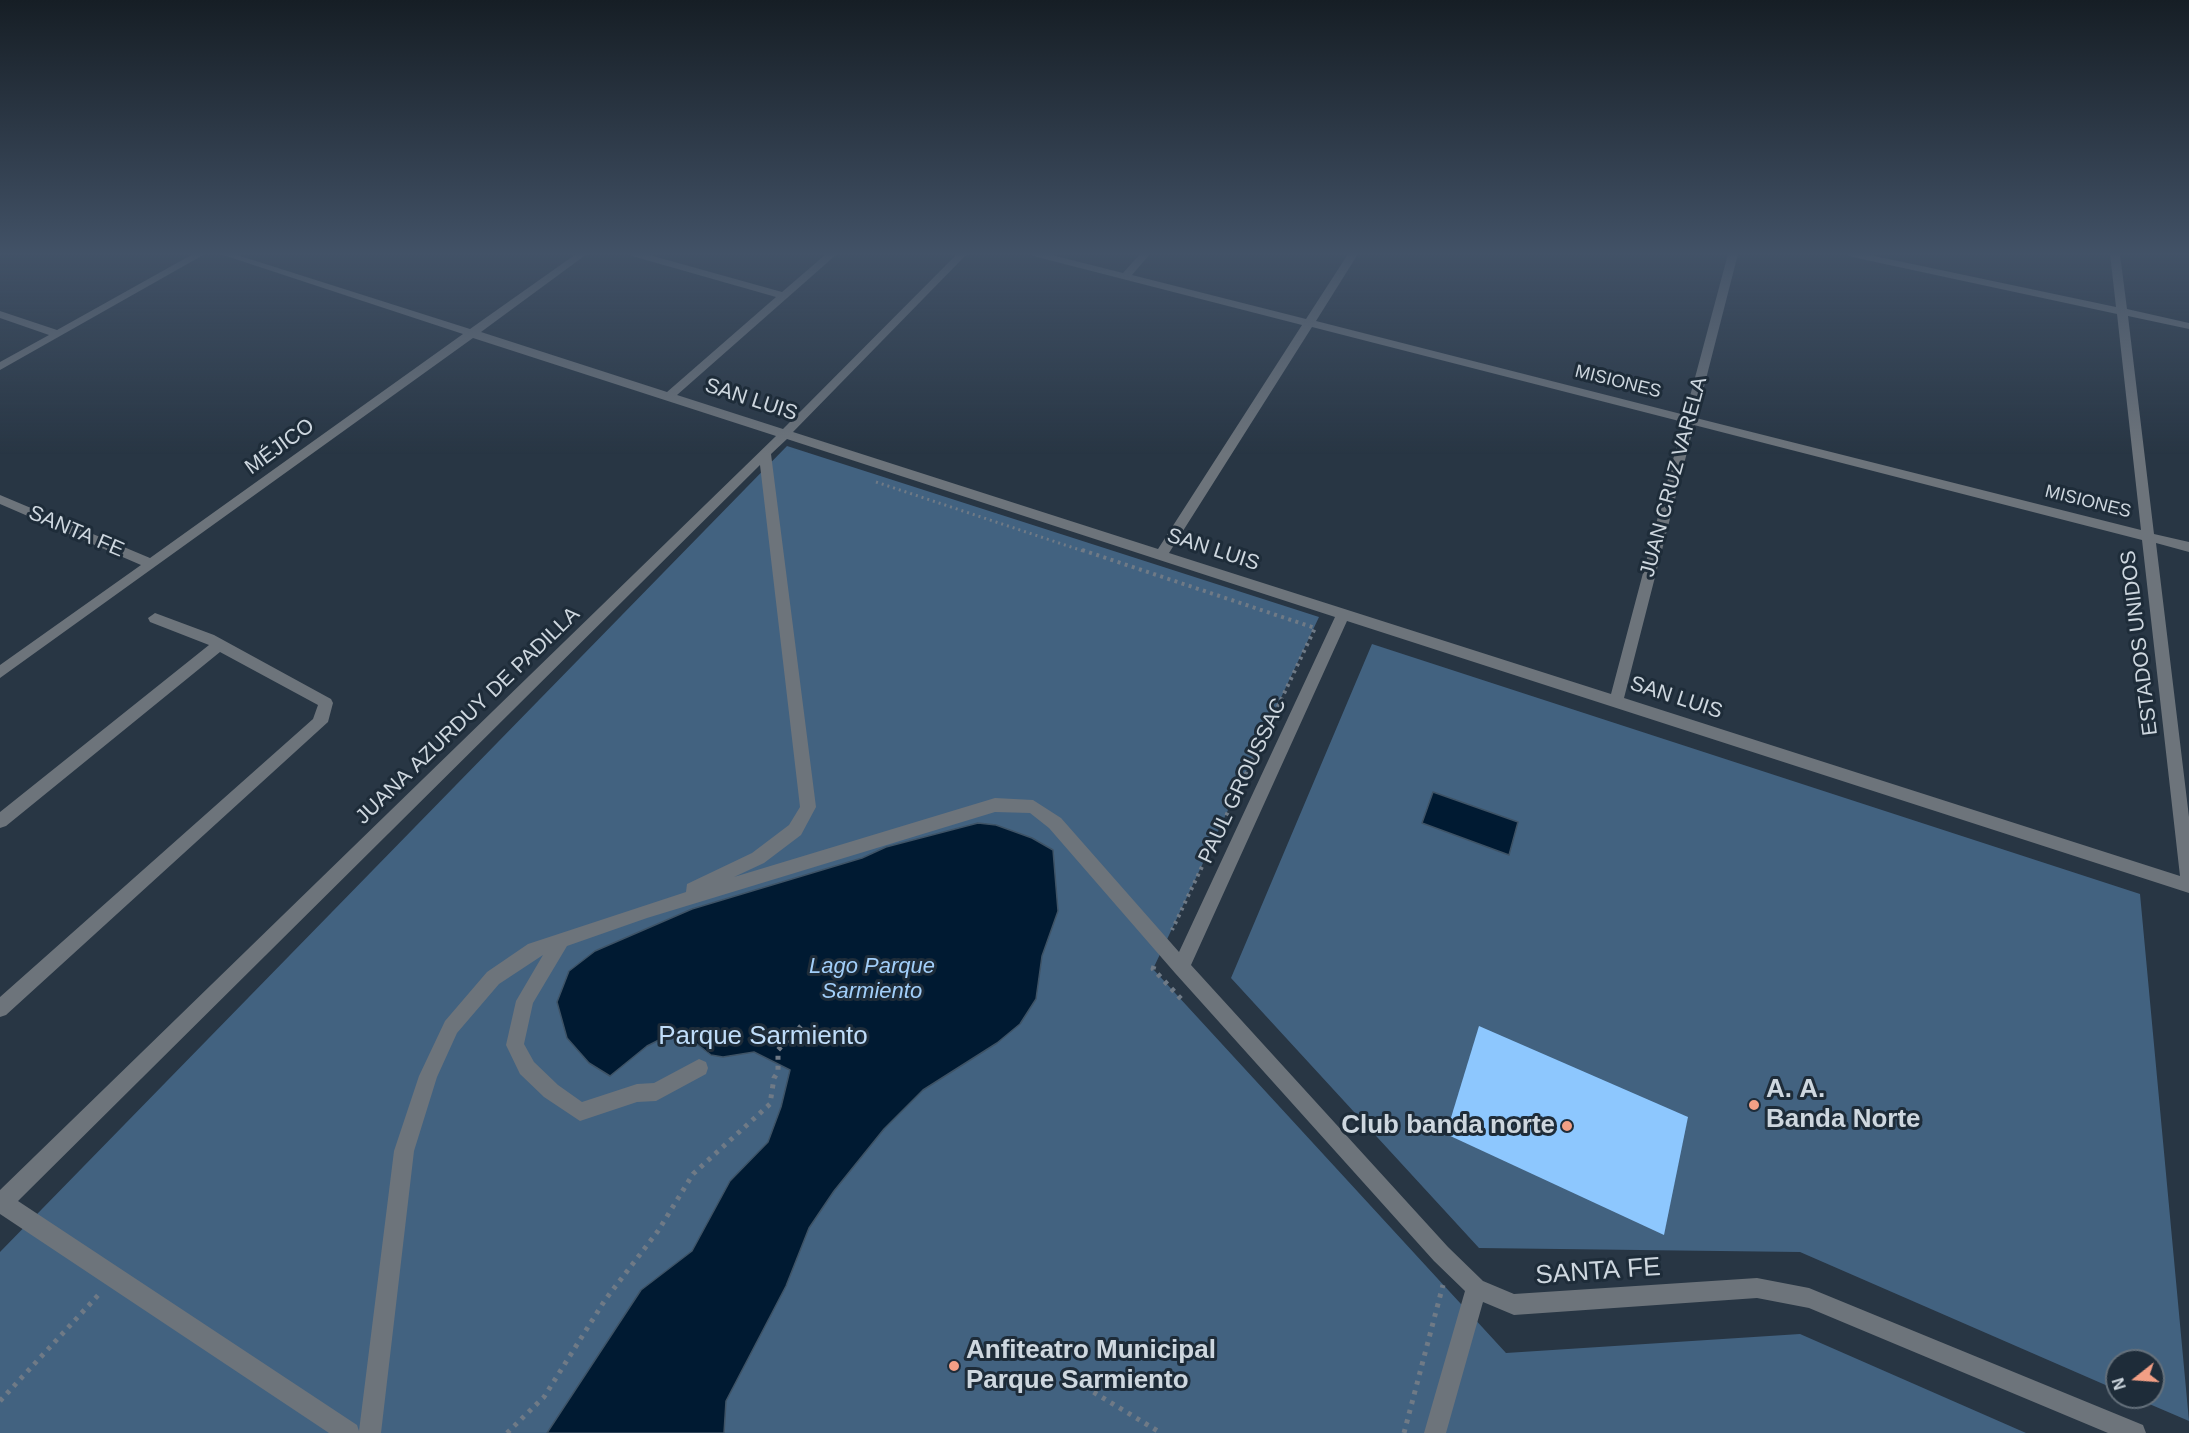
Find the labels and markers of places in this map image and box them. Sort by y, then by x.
place label: A. A. Banda Norte [1766,1074,1921,1136]
marker: A. A. Banda Norte [1747,1098,1761,1112]
place label: Club banda norte [1341,1110,1555,1142]
marker: Club banda norte [1560,1119,1574,1133]
place label: Anfiteatro Municipal Parque Sarmiento [966,1335,1216,1396]
marker: Anfiteatro Municipal Parque Sarmiento [947,1359,961,1373]

